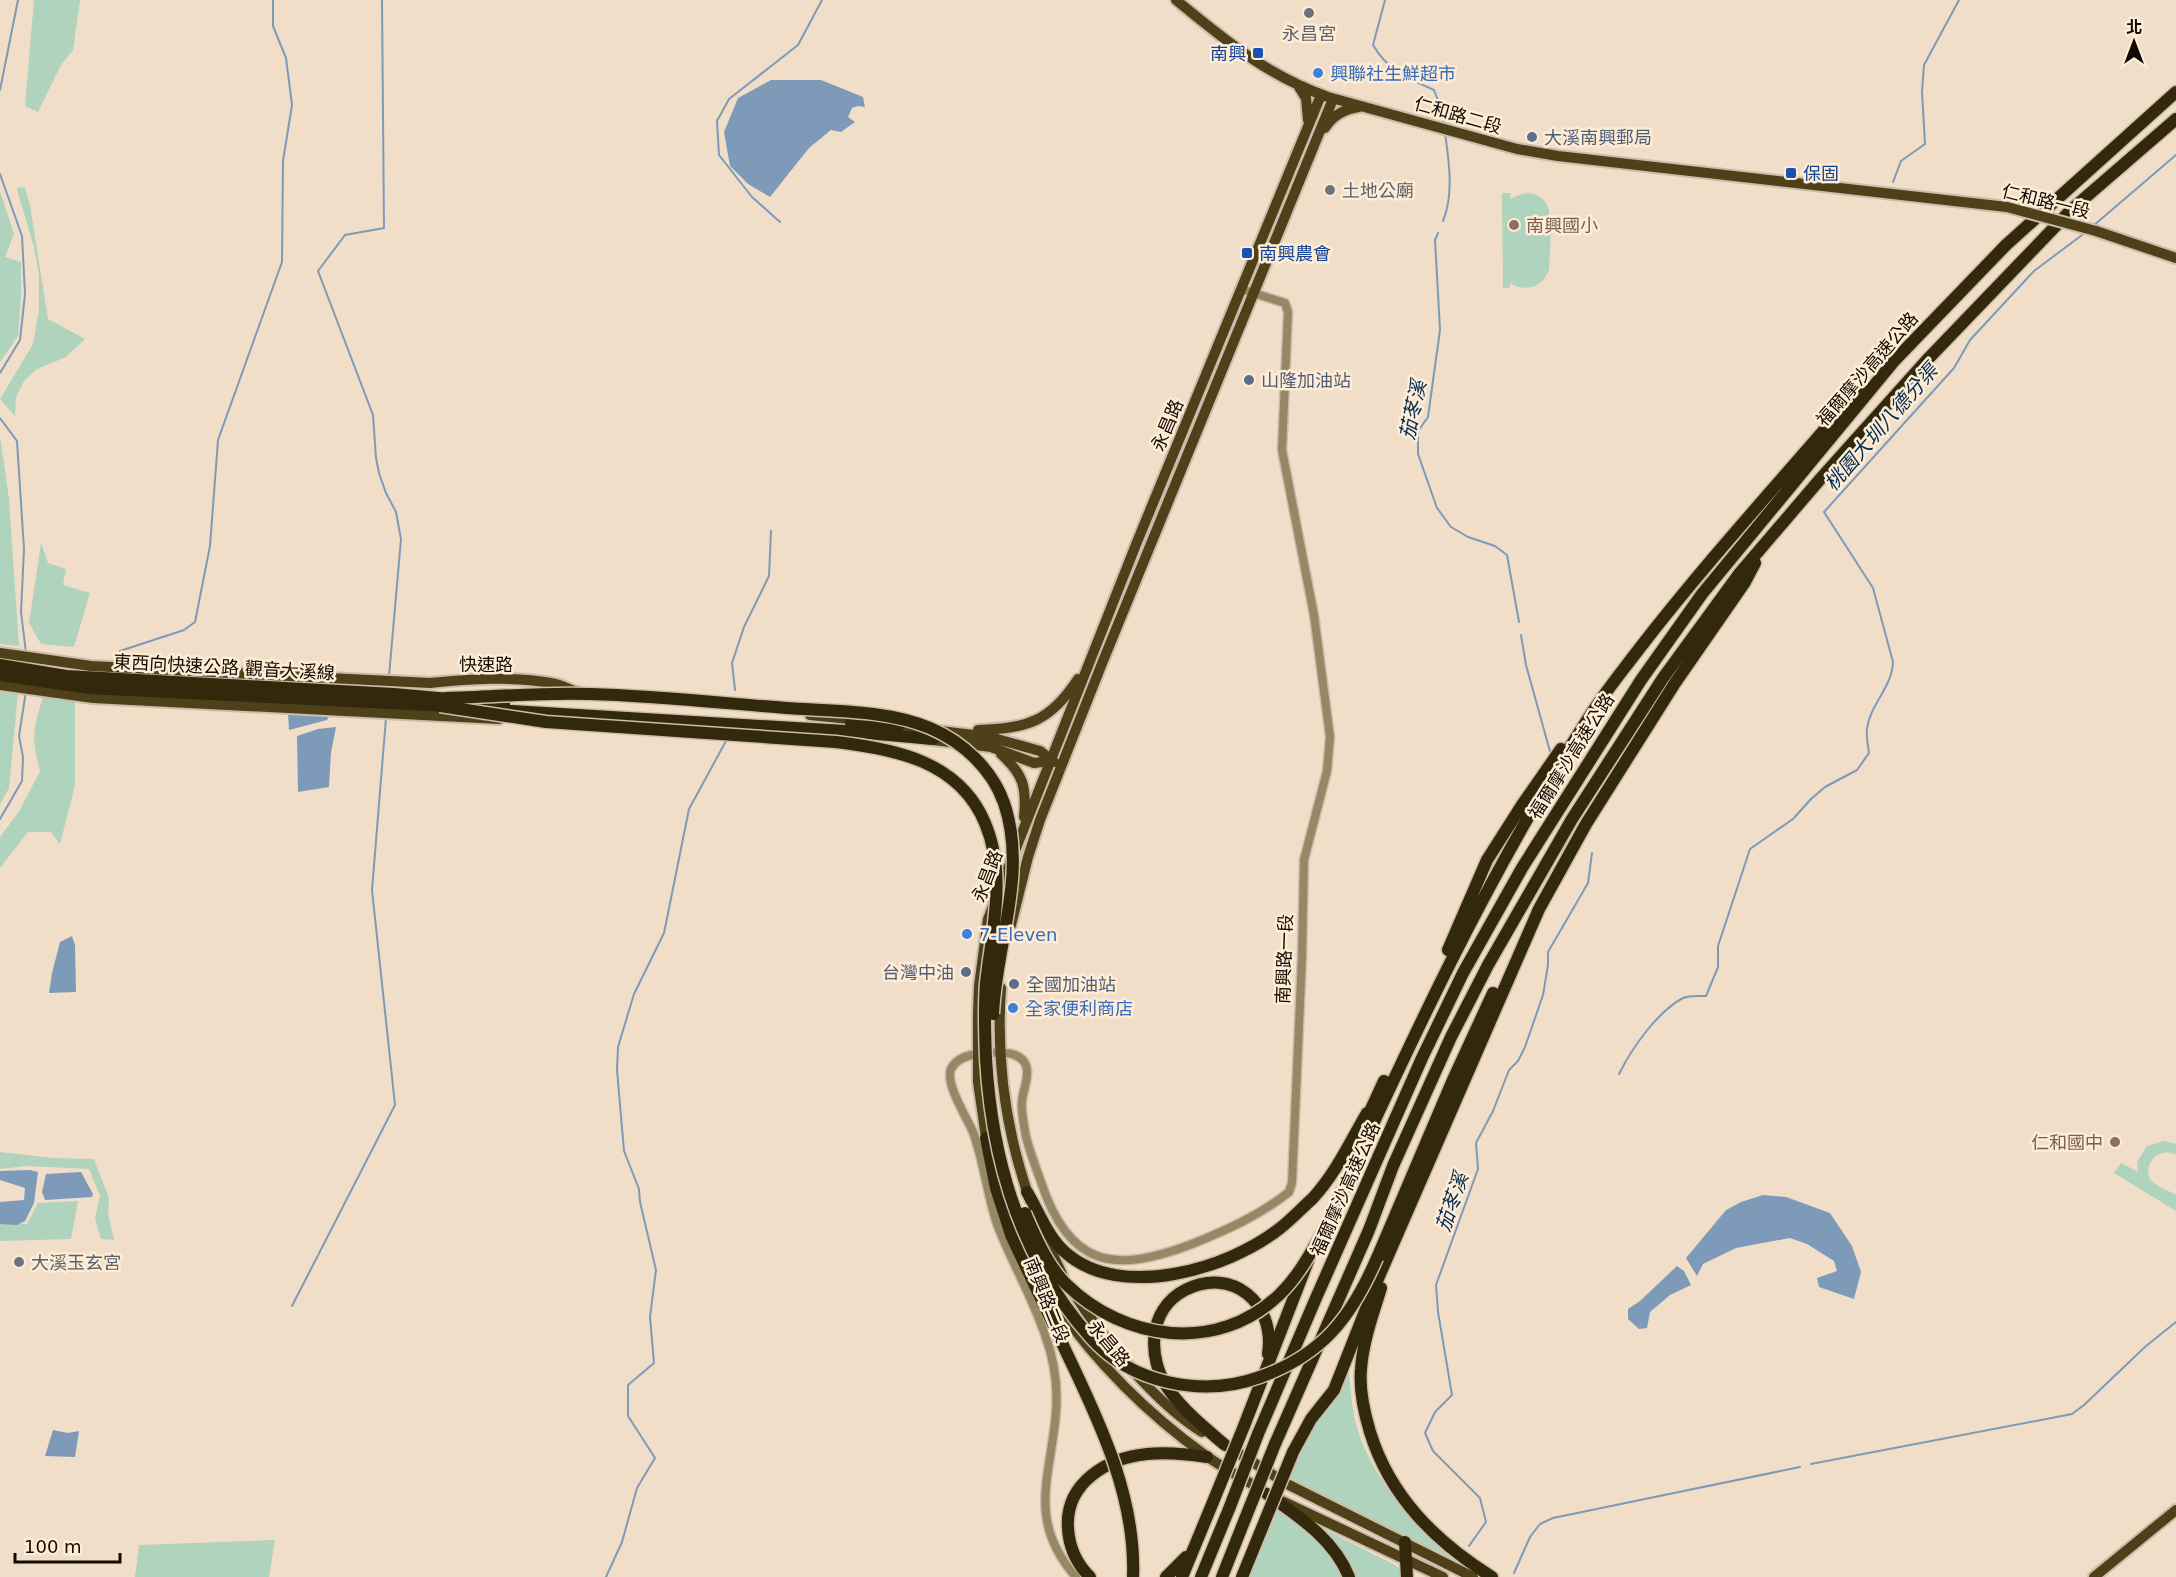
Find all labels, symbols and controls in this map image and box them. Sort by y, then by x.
marker: 永昌宮 [1302,6,1316,20]
north arrow [2104,12,2164,72]
text: 北 [2126,18,2142,37]
place label: 永昌宮 [1282,23,1336,44]
place label: 南興 [1210,43,1246,64]
marker: 南興 [1251,46,1265,60]
place label: 興聯社生鮮超市 [1330,63,1456,84]
marker: 興聯社生鮮超市 [1311,66,1325,80]
street label: 仁和路二段 [1412,93,1504,137]
place label: 大溪南興郵局 [1544,127,1652,148]
marker: 大溪南興郵局 [1525,130,1539,144]
place label: 保固 [1803,163,1839,184]
marker: 保固 [1784,166,1798,180]
place label: 土地公廟 [1342,180,1414,201]
street label: 仁和路一段 [2000,180,2092,222]
marker: 土地公廟 [1323,183,1337,197]
place label: 南興國小 [1526,215,1598,236]
marker: 南興國小 [1507,218,1521,232]
place label: 南興農會 [1259,243,1331,264]
marker: 南興農會 [1240,246,1254,260]
street label: 福爾摩沙高速公路 [1812,308,1922,430]
water label: 桃園大圳八德分渠 [1819,356,1945,495]
place label: 山隆加油站 [1261,370,1351,391]
marker: 山隆加油站 [1242,373,1256,387]
water label: 茄苳溪 [1395,375,1432,442]
street label: 永昌路 [1147,396,1187,454]
street label: 東西向快速公路 觀音大溪線 [113,651,335,683]
street label: 快速路 [459,654,513,675]
street label: 福爾摩沙高速公路 [1524,689,1618,823]
street label: 永昌路 [968,847,1006,905]
street label: 南興路一段 [1272,914,1296,1004]
place label: 7-Eleven [979,924,1058,945]
marker: 7-Eleven [960,927,974,941]
place label: 台灣中油 [882,962,954,983]
marker: 台灣中油 [959,965,973,979]
place label: 全國加油站 [1026,974,1116,995]
marker: 全國加油站 [1007,977,1021,991]
place label: 全家便利商店 [1025,998,1133,1019]
marker: 全家便利商店 [1006,1001,1020,1015]
street label: 福爾摩沙高速公路 [1306,1119,1384,1259]
place label: 仁和國中 [2031,1132,2103,1153]
marker: 仁和國中 [2108,1135,2122,1149]
water label: 茄苳溪 [1431,1167,1474,1234]
place label: 大溪玉玄宮 [31,1252,121,1273]
street label: 南興路二段 [1020,1254,1074,1346]
marker: 大溪玉玄宮 [12,1255,26,1269]
street label: 永昌路 [1084,1316,1134,1370]
scale bar [15,1526,120,1564]
text: 100 m [24,1536,82,1557]

